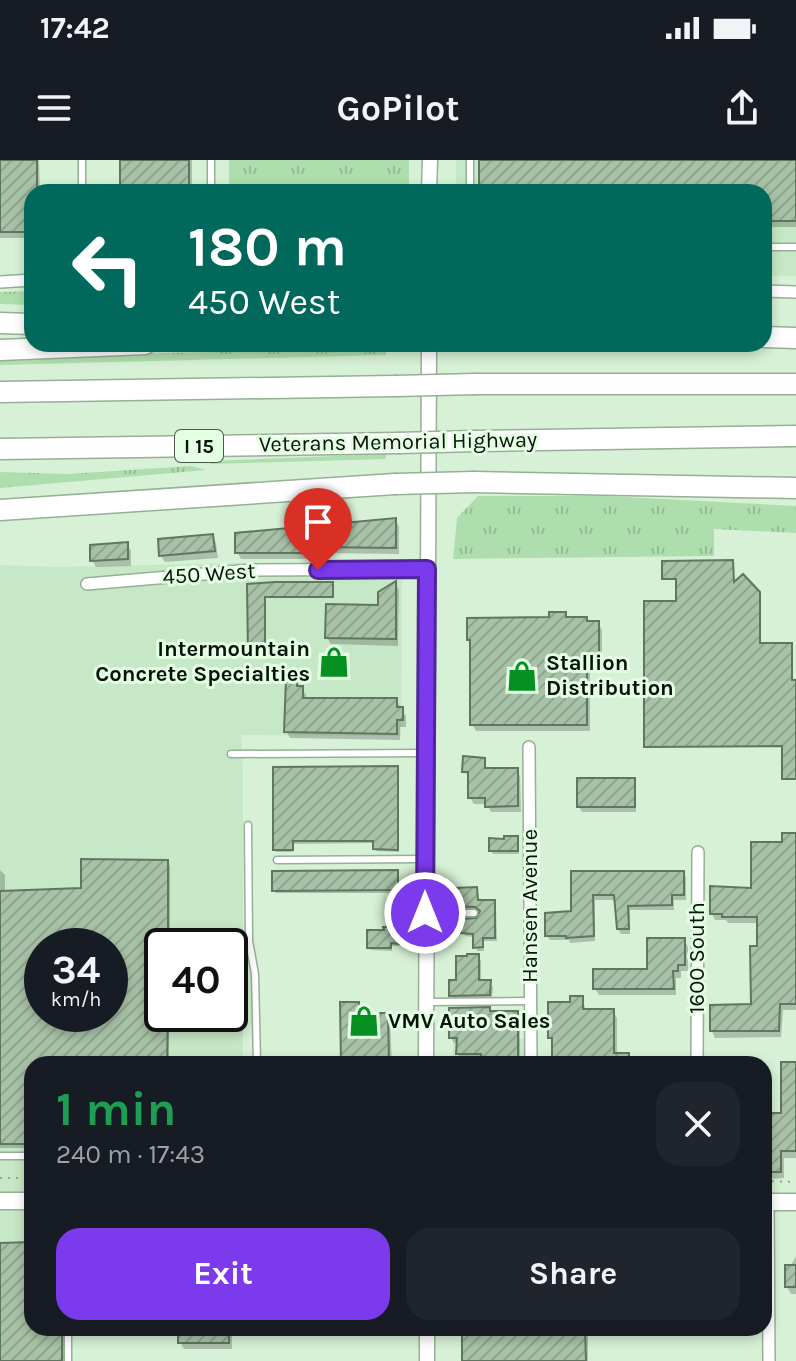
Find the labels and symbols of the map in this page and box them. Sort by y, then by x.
street label: Veterans Memorial Highway [259,427,537,457]
road number: I 15 [175,430,223,462]
pin [284,488,352,570]
street label: 450 West [162,558,256,590]
place label: Intermountain Concrete Specialties [95,636,310,687]
shop icon: Intermountain Concrete Specialties [317,645,351,679]
place label: Stallion Distribution [546,650,674,701]
shop icon: Stallion Distribution [505,659,539,693]
street label: Hansen Avenue [517,829,543,983]
position arrow [383,871,467,955]
street label: 1600 South [684,902,710,1014]
speed limit sign: 40 [144,928,248,1032]
shop icon: VMV Auto Sales [347,1004,381,1038]
place label: VMV Auto Sales [388,1008,550,1034]

